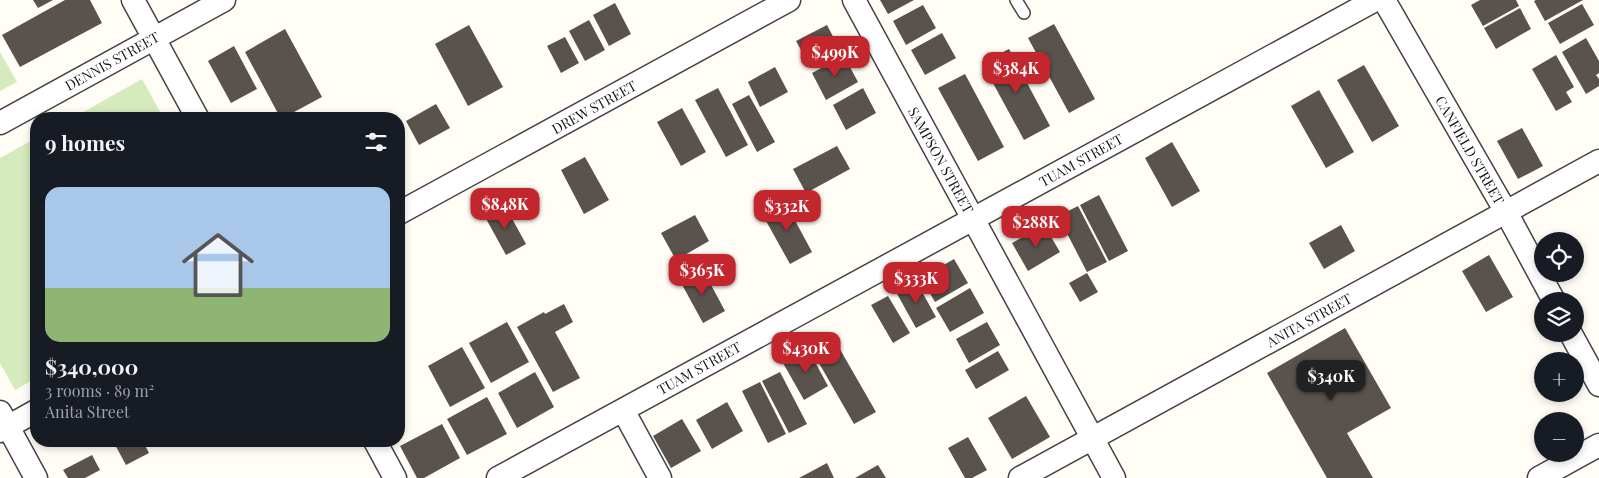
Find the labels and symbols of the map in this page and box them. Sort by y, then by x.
street label: DENNIS STREET [61,27,163,95]
pin: $499K [800,36,870,78]
pin: $384K [981,52,1051,94]
street label: DREW STREET [548,76,640,138]
street label: CANFIELD STREET [1431,92,1509,208]
street label: SAMPSON STREET [904,103,978,217]
street label: TUAM STREET [1036,129,1127,191]
pin: $848K [470,188,540,230]
pin: $332K [752,190,822,232]
pin: $288K [1001,206,1071,248]
pin: $365K [667,254,737,296]
pin: $333K [881,262,951,304]
street label: ANITA STREET [1262,289,1355,352]
pin: $430K [771,332,841,374]
street label: TUAM STREET [654,337,745,399]
pin: $340K [1296,360,1366,402]

